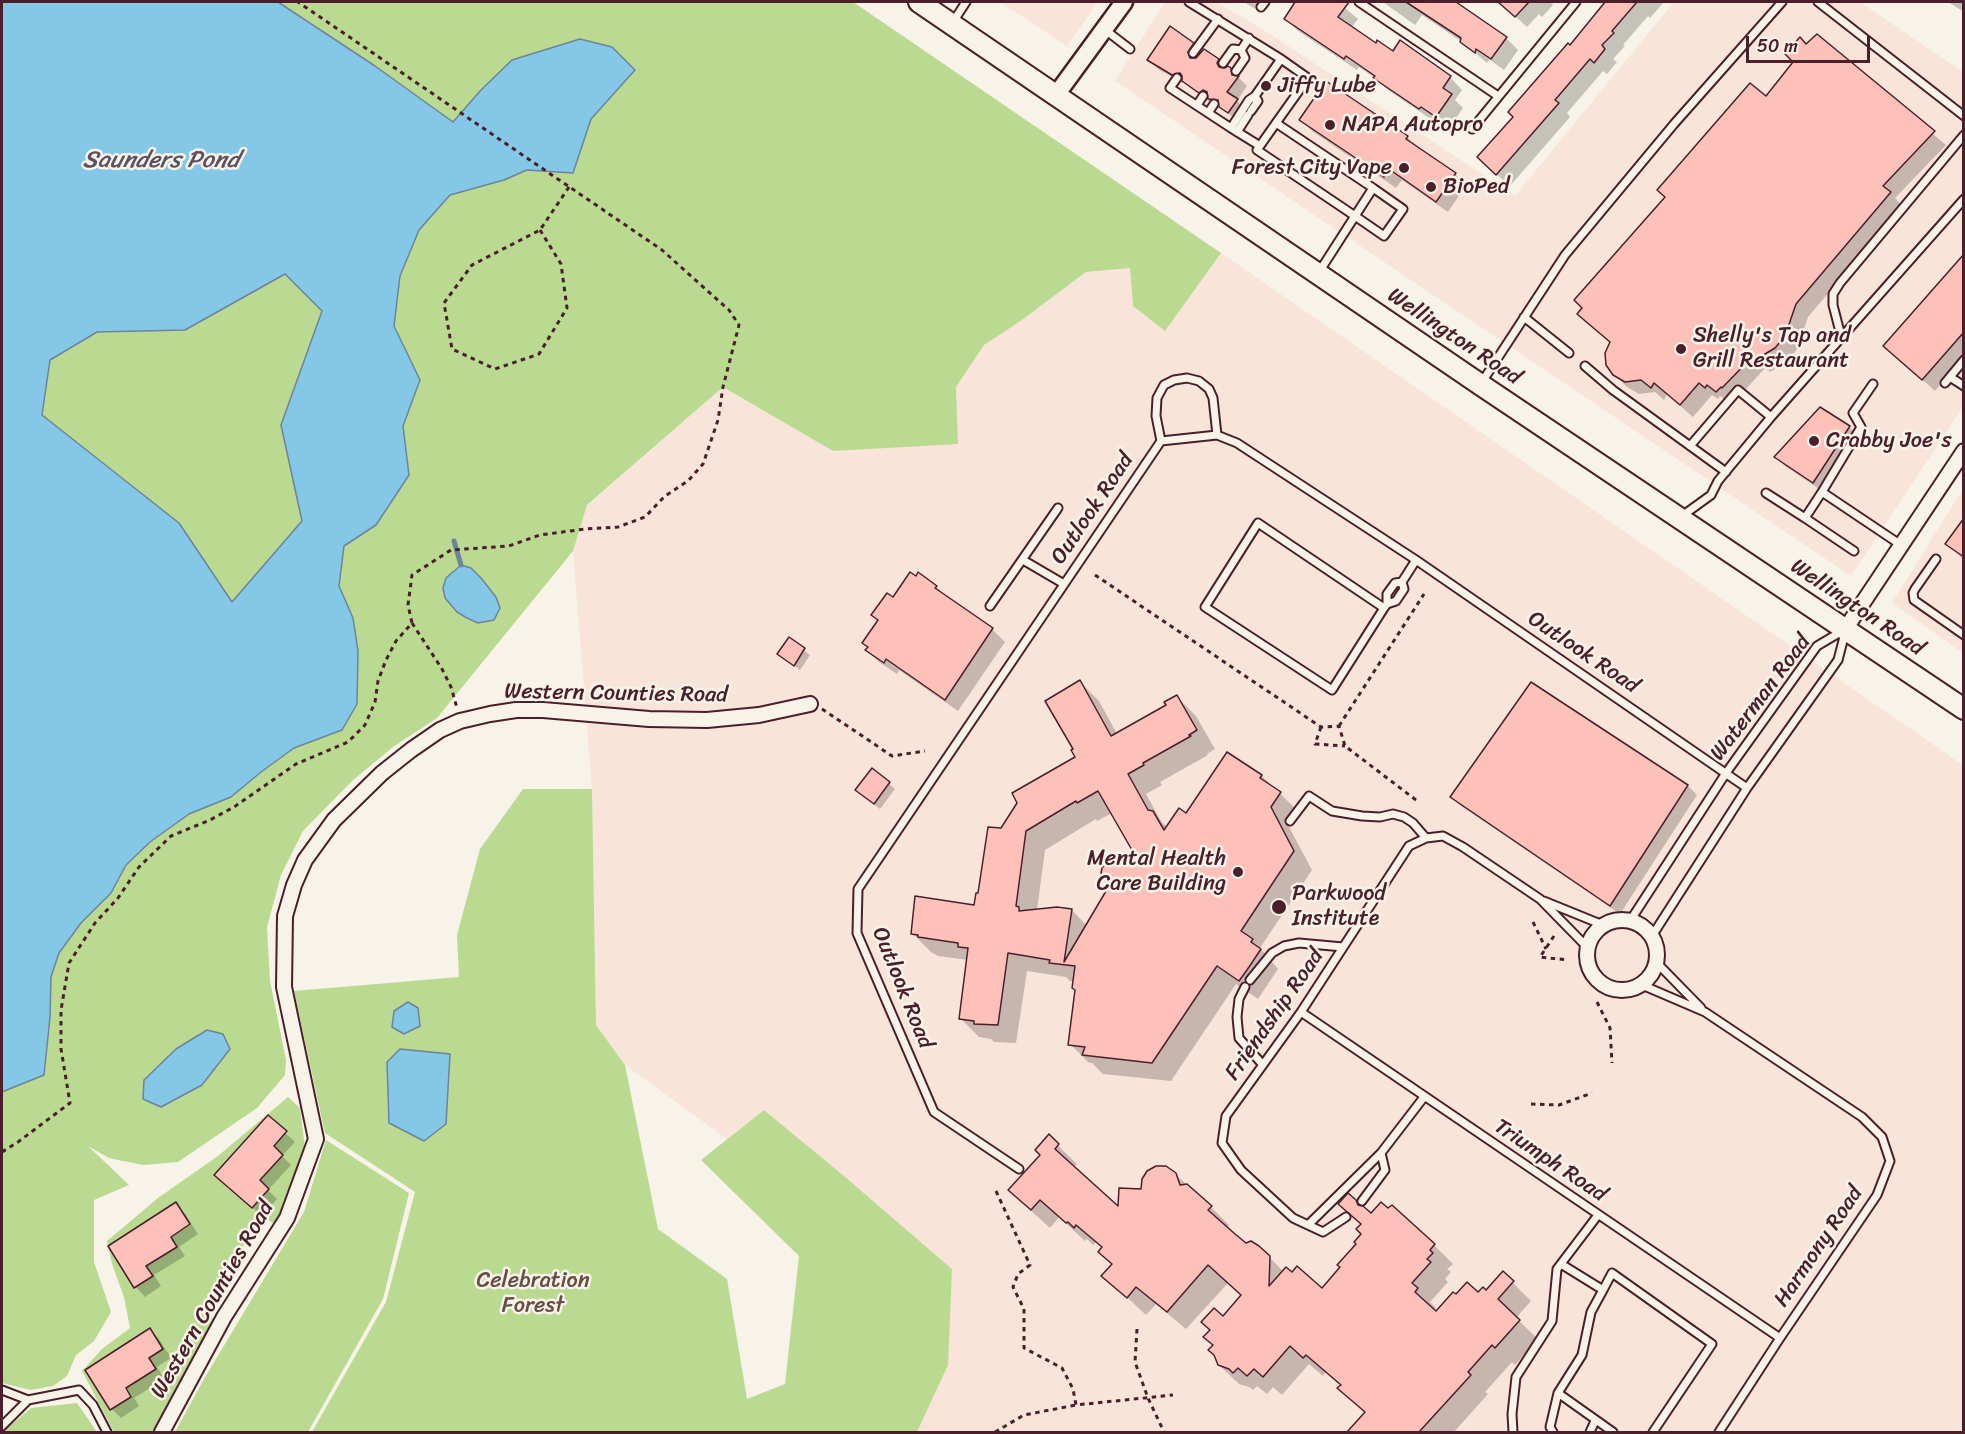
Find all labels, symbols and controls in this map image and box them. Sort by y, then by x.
scale bar [1749,24,1874,62]
text: 50 m [1757,30,1798,62]
place label: Jiffy Lube [1278,73,1376,99]
marker: Jiffy Lube [1259,79,1273,93]
place label: NAPA Autopro [1342,112,1483,138]
marker: NAPA Autopro [1323,118,1337,132]
water label: Saunders Pond [83,147,239,175]
place label: Forest City Vape [1232,155,1392,181]
marker: Forest City Vape [1397,161,1411,175]
place label: BioPed [1443,174,1509,200]
marker: BioPed [1424,180,1438,194]
street label: Wellington Road [1382,283,1526,391]
place label: Shelly's Tap and Grill Restaurant [1693,323,1851,374]
marker: Shelly's Tap and Grill Restaurant [1674,342,1688,356]
place label: Crabby Joe's [1826,428,1952,454]
marker: Crabby Joe's [1807,434,1821,448]
street label: Outlook Road [1046,448,1140,570]
street label: Wellington Road [1785,554,1929,662]
street label: Outlook Road [1522,606,1644,700]
street label: Waterman Road [1705,630,1817,766]
street label: Western Counties Road [504,679,728,709]
place label: Mental Health Care Building [1087,846,1226,897]
marker: Mental Health Care Building [1231,865,1245,879]
place label: Parkwood Institute [1292,881,1386,932]
marker: Parkwood Institute [1270,898,1288,916]
street label: Outlook Road [866,923,938,1053]
street label: Friendship Road [1220,944,1330,1086]
street label: Triumph Road [1489,1114,1611,1208]
street label: Harmony Road [1769,1182,1869,1312]
street label: Western Counties Road [146,1197,280,1403]
park label: Celebration Forest [476,1268,590,1320]

